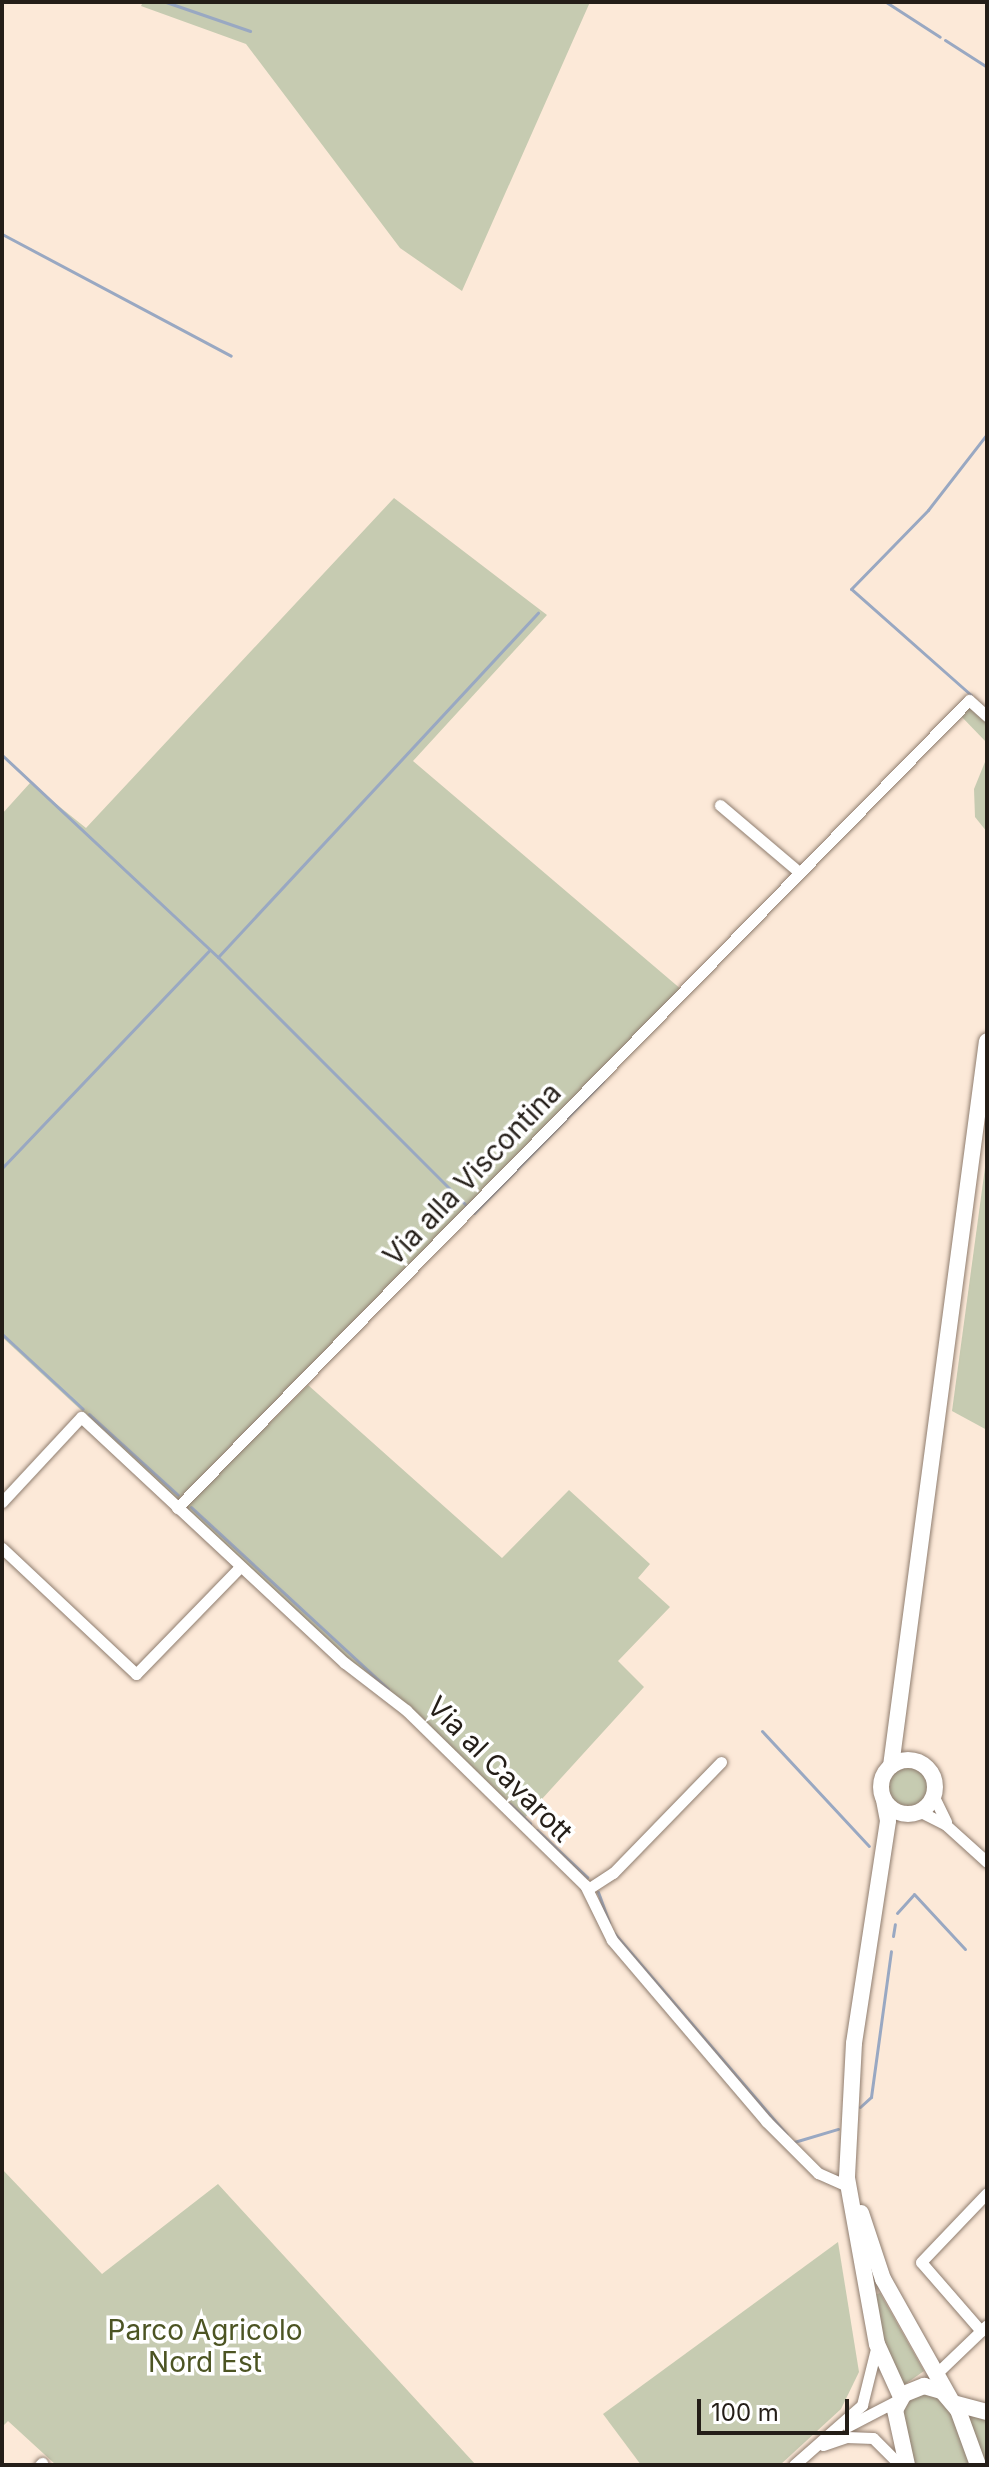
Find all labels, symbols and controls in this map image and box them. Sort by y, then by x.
street label: Via alla Viscontina [376,1076,568,1272]
street label: Via al Cavarott [420,1689,580,1849]
park label: Parco Agricolo Nord Est [108,2313,302,2379]
scale bar [701,2383,853,2433]
text: 100 m [711,2398,779,2427]

